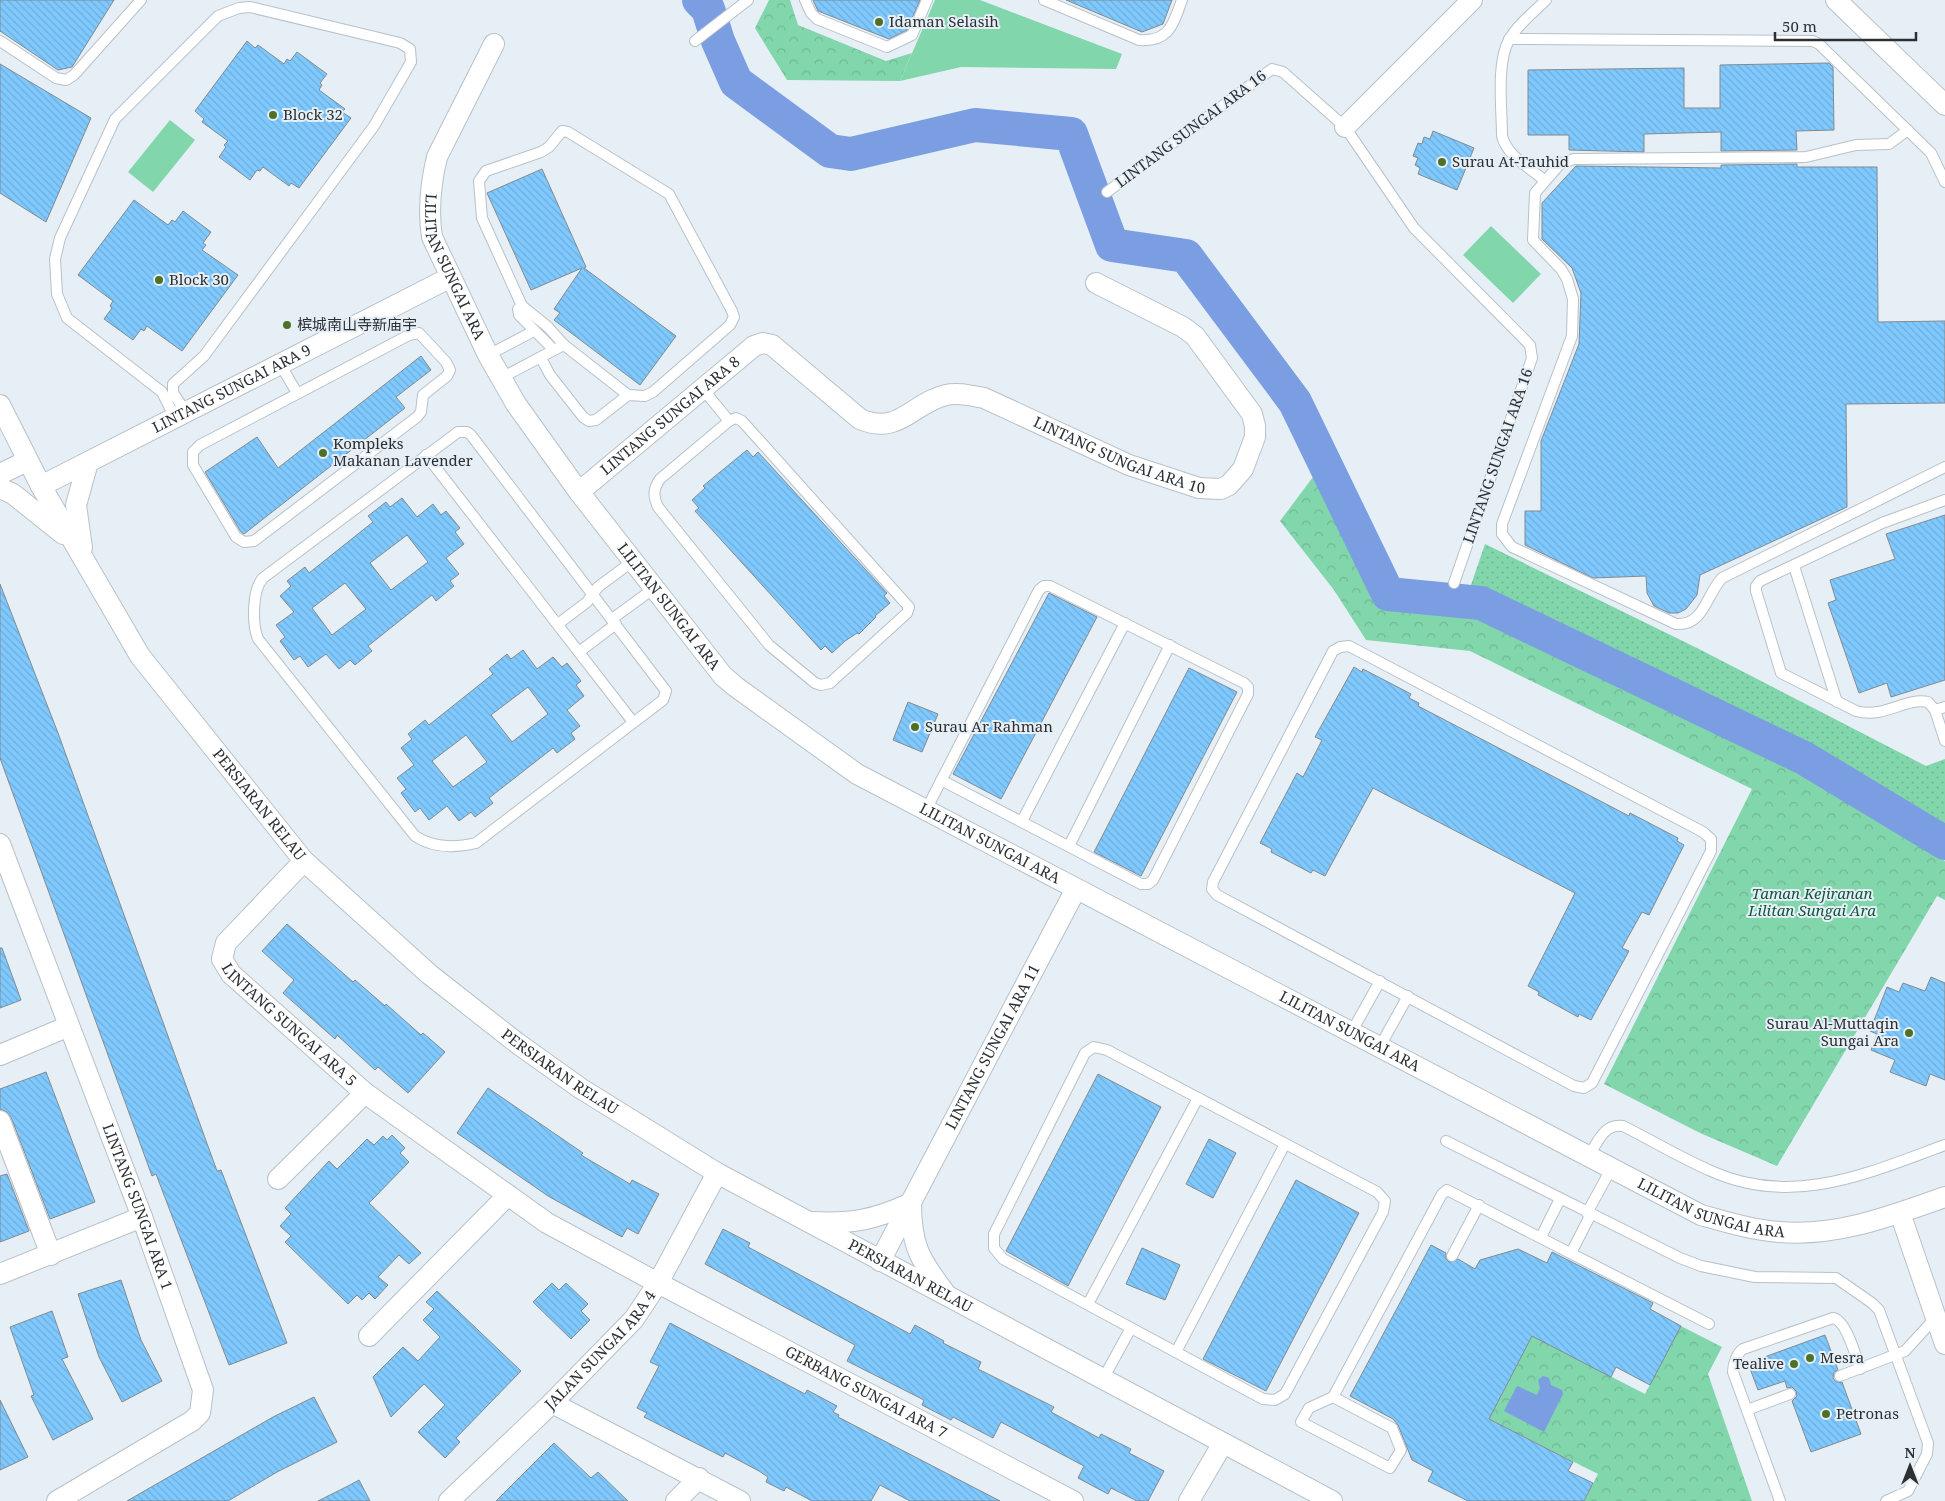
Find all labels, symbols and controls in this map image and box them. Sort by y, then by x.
scale bar [1775,10,1916,42]
place label: Idaman Selasih [889,11,999,31]
marker: Idaman Selasih [873,16,885,28]
text: 50 m [1782,16,1817,36]
street label: LINTANG SUNGAI ARA 16 [1111,65,1270,192]
place label: Block 32 [283,104,343,124]
marker: Block 32 [267,109,279,121]
place label: Surau At-Tauhid [1452,151,1569,171]
marker: Surau At-Tauhid [1436,156,1448,168]
street label: LILITAN SUNGAI ARA [421,193,491,343]
place label: Block 30 [169,269,229,289]
marker: Block 30 [153,274,165,286]
place label: 槟城南山寺新庙宇 [297,314,417,334]
marker: 槟城南山寺新庙宇 [281,319,293,331]
street label: LINTANG SUNGAI ARA 9 [148,339,314,437]
street label: LINTANG SUNGAI ARA 8 [596,351,744,479]
street label: LINTANG SUNGAI ARA 16 [1458,365,1536,546]
street label: LINTANG SUNGAI ARA 10 [1031,411,1206,497]
place label: Kompleks Makanan Lavender [333,433,473,470]
marker: Kompleks Makanan Lavender [317,447,329,459]
street label: LILITAN SUNGAI ARA [614,538,726,674]
place label: Surau Ar Rahman [925,716,1053,736]
marker: Surau Ar Rahman [909,721,921,733]
street label: PERSIARAN RELAU [209,744,311,864]
street label: LILITAN SUNGAI ARA [916,798,1064,888]
park label: Taman Kejiranan Lilitan Sungai Ara [1747,883,1876,920]
street label: LINTANG SUNGAI ARA 5 [218,959,361,1090]
street label: LINTANG SUNGAI ARA 11 [940,960,1044,1133]
street label: LILITAN SUNGAI ARA [1276,986,1424,1076]
place label: Surau Al-Muttaqin Sungai Ara [1767,1013,1899,1050]
street label: PERSIARAN RELAU [498,1024,623,1119]
marker: Surau Al-Muttaqin Sungai Ara [1903,1027,1915,1039]
street label: LINTANG SUNGAI ARA 1 [98,1121,178,1292]
street label: LILITAN SUNGAI ARA [1634,1173,1786,1241]
street label: PERSIARAN RELAU [845,1234,976,1317]
street label: JALAN SUNGAI ARA 4 [539,1286,660,1414]
street label: GERBANG SUNGAI ARA 7 [782,1340,951,1442]
place label: Mesra [1820,1347,1864,1367]
marker: Mesra [1804,1352,1816,1364]
place label: Tealive [1733,1353,1784,1373]
marker: Tealive [1788,1358,1800,1370]
place label: Petronas [1836,1403,1899,1423]
marker: Petronas [1820,1408,1832,1420]
north arrow [1885,1441,1935,1491]
text: N [1904,1443,1916,1462]

